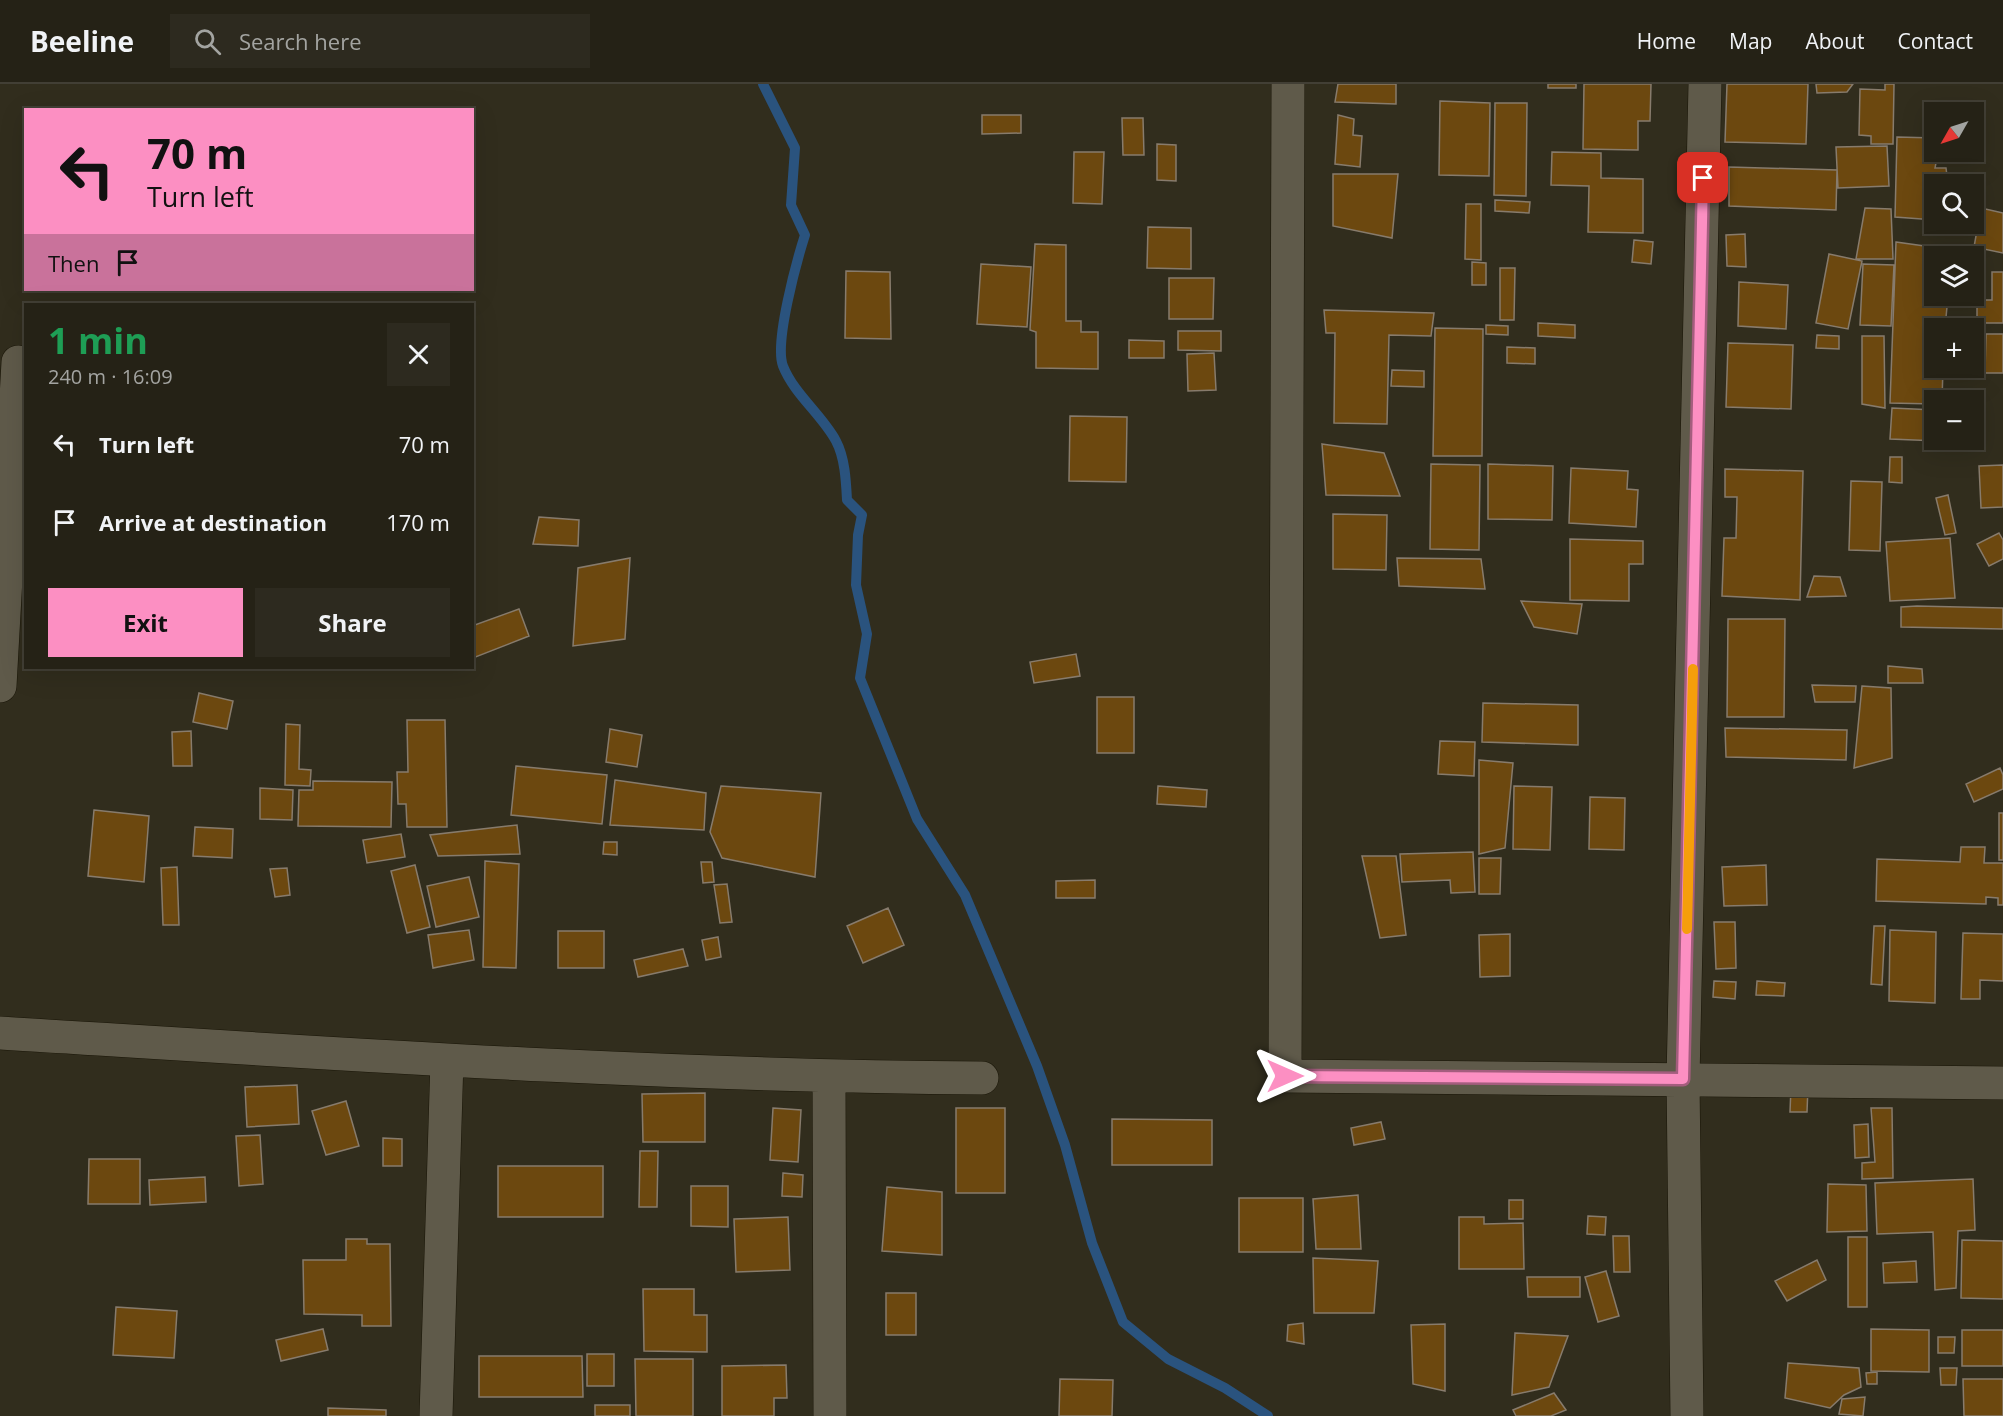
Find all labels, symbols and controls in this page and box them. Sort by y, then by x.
search box [170,14,590,68]
text: Beeline [30,22,134,60]
icon: search [191,25,224,58]
text: Search here [239,26,362,56]
text: Home [1637,27,1696,55]
text: Map [1729,27,1772,55]
text: About [1805,27,1865,55]
text: Contact [1898,27,1973,55]
north arrow [1924,102,1984,162]
map controls [1924,102,1984,450]
text: 70 m [147,124,247,181]
icon: left [48,132,126,210]
pin [1677,152,1728,203]
icon: arrive [1686,161,1719,194]
button: search [1924,174,1984,234]
text: Turn left [147,178,254,215]
icon: arrive [111,246,144,279]
button: layers [1924,246,1984,306]
text: Then [48,248,99,278]
text: 1 min [48,316,148,365]
button: + [1924,318,1984,378]
button: close [387,323,450,386]
text: 240 m · 16:09 [48,363,173,390]
button: − [1924,390,1984,450]
icon: left [48,428,81,461]
text: Turn left [99,429,194,459]
text: 70 m [399,429,450,459]
icon: arrive [48,506,81,539]
text: Arrive at destination [99,507,327,537]
text: 170 m [386,507,450,537]
button: Exit [48,588,243,657]
button: Share [255,588,450,657]
position arrow [1253,1044,1317,1108]

